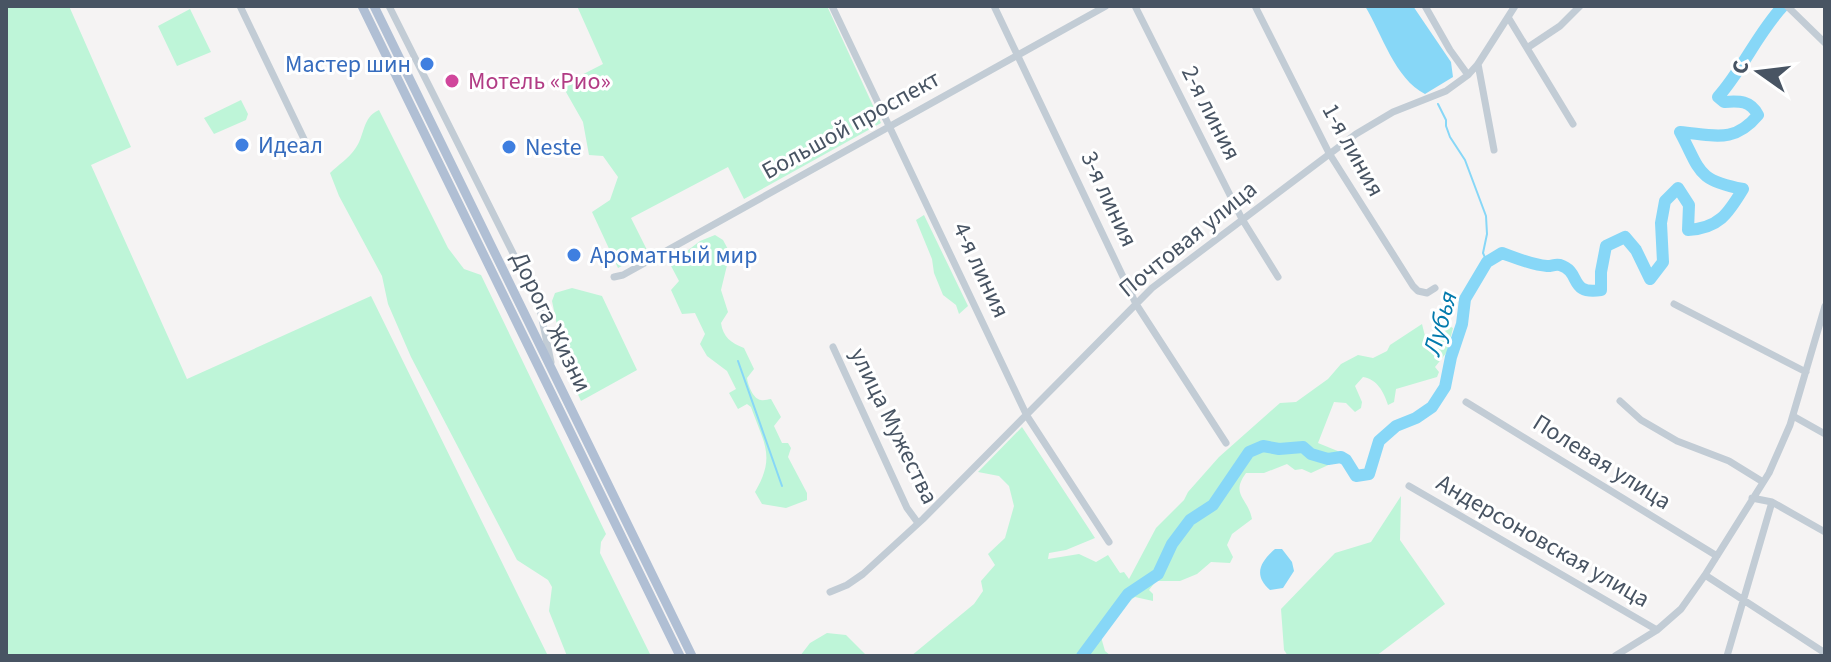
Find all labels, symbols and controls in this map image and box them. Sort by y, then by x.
north arrow [1719,32,1799,112]
place label: Мастер шин [285,47,411,82]
marker: Мастер шин [418,55,436,73]
text: С [1723,57,1758,77]
street label: 2-я линия [1172,60,1250,166]
street label: Большой проспект [755,61,947,189]
place label: Мотель «Рио» [468,64,611,99]
marker: Мотель «Рио» [443,72,461,90]
street label: 1-я линия [1313,97,1393,203]
place label: Идеал [258,128,323,163]
place label: Neste [525,130,582,165]
marker: Идеал [233,136,251,154]
marker: Neste [500,138,518,156]
street label: 3-я линия [1072,145,1146,253]
street label: Почтовая улица [1111,172,1265,306]
street label: 4-я линия [944,216,1018,324]
place label: Ароматный мир [590,238,757,273]
street label: Дорога Жизни [502,246,600,398]
marker: Ароматный мир [565,246,583,264]
water label: Лубья [1413,286,1467,361]
street label: улица Мужества [841,342,947,510]
street label: Полевая улица [1526,405,1678,519]
street label: Андерсоновская улица [1430,465,1656,617]

